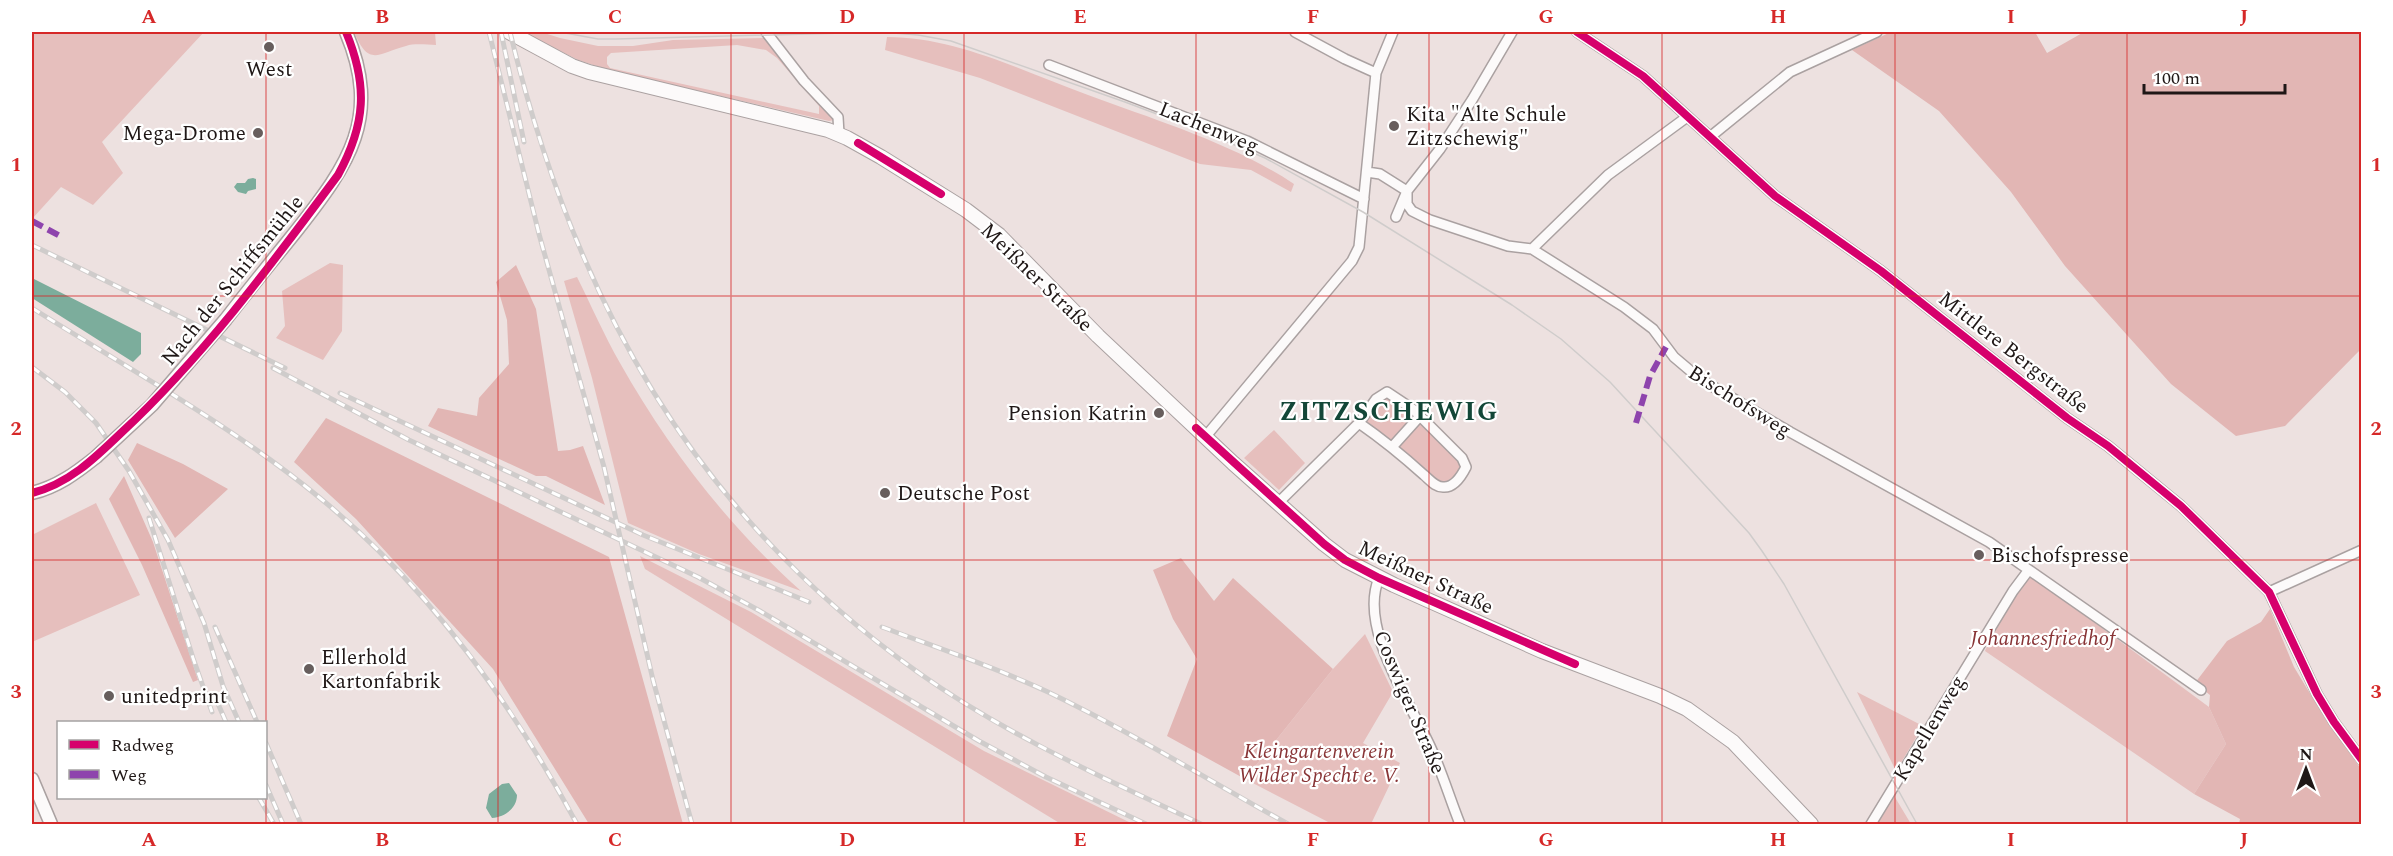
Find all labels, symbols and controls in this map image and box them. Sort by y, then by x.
text: A [141,2,157,32]
text: B [375,2,389,32]
text: C [608,2,622,32]
text: D [839,2,855,32]
text: E [1073,2,1087,32]
text: F [1307,2,1319,32]
text: G [1538,2,1554,32]
text: H [1770,2,1786,32]
text: I [2007,2,2015,32]
text: J [2240,2,2248,32]
marker: West [262,40,276,54]
place label: West [246,54,292,86]
scale bar [2144,57,2285,95]
text: 100 m [2153,65,2200,92]
street label: Lachenweg [1154,93,1264,163]
place label: Kita "Alte Schule Zitzschewig" [1406,99,1566,155]
place label: Mega-Drome [123,118,246,150]
marker: Kita "Alte Schule Zitzschewig" [1387,119,1401,133]
marker: Mega-Drome [251,126,265,140]
text: 1 [10,150,22,180]
text: 1 [2370,150,2382,180]
street label: Nach der Schiffsmühle [154,188,312,373]
street label: Meißner Straße [973,215,1100,340]
street label: Mittlere Bergstraße [1931,284,2096,422]
street label: Bischofsweg [1681,357,1797,446]
district label: ZITZSCHEWIG [1279,391,1499,433]
place label: Pension Katrin [1007,398,1147,430]
marker: Pension Katrin [1152,406,1166,420]
text: 2 [10,414,22,444]
text: 2 [2370,414,2382,444]
place label: Deutsche Post [897,478,1030,510]
marker: Deutsche Post [878,486,892,500]
street label: Meißner Straße [1353,533,1499,623]
place label: Bischofspresse [1991,540,2129,572]
marker: Bischofspresse [1972,548,1986,562]
park label: Johannesfriedhof [1968,623,2119,655]
street label: Coswiger Straße [1364,625,1454,779]
place label: Ellerhold Kartonfabrik [321,642,441,698]
marker: Ellerhold Kartonfabrik [302,662,316,676]
street label: Kapellenweg [1885,669,1974,788]
text: 3 [10,677,22,707]
text: 3 [2370,677,2382,707]
place label: unitedprint [121,681,227,713]
marker: unitedprint [102,689,116,703]
legend [57,721,267,799]
text: Radweg [111,732,174,759]
park label: Kleingartenverein Wilder Specht e. V. [1238,736,1400,792]
north arrow [2276,739,2336,799]
text: N [2299,743,2313,767]
text: Weg [111,762,147,789]
text: A [141,825,157,855]
text: B [375,825,389,855]
text: C [608,825,622,855]
text: D [839,825,855,855]
text: E [1073,825,1087,855]
text: F [1307,825,1319,855]
text: G [1538,825,1554,855]
text: H [1770,825,1786,855]
text: I [2007,825,2015,855]
text: J [2240,825,2248,855]

